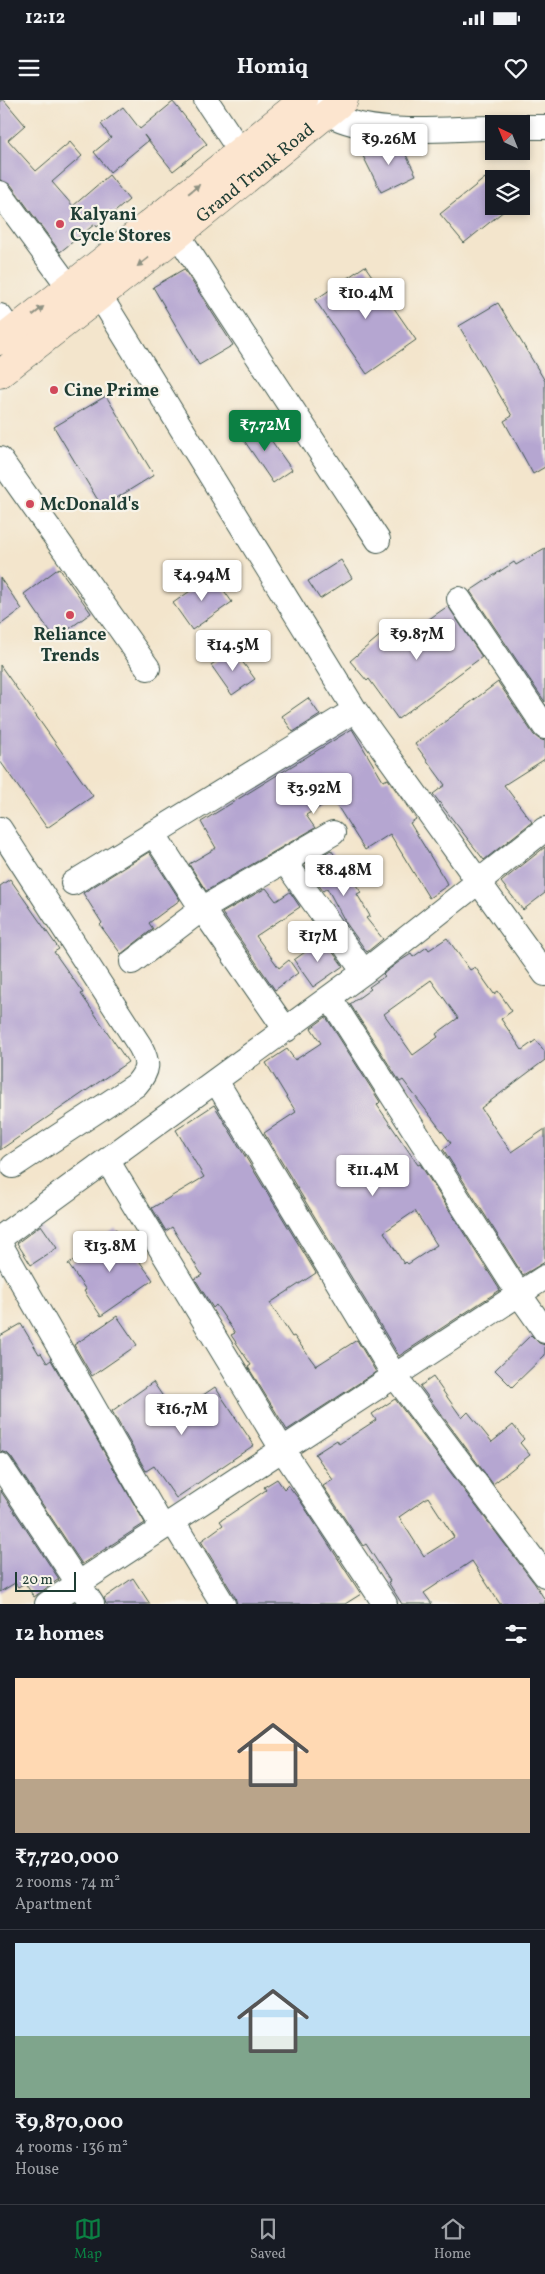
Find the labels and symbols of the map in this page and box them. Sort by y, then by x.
north arrow [485,115,530,160]
street label: Grand Trunk Road [191,118,320,229]
pin: ₹9.26M [348,123,430,166]
one-way arrow [187,183,200,194]
place label: Kalyani Cycle Stores [70,203,171,249]
marker: Kalyani Cycle Stores [54,218,66,230]
one-way arrow [137,257,150,268]
pin: ₹10.4M [325,278,407,320]
one-way arrow [31,305,44,316]
place label: Cine Prime [64,379,159,404]
marker: Cine Prime [48,384,60,396]
pin: ₹7.72M [224,410,306,452]
place label: McDonald's [40,493,139,518]
marker: McDonald's [24,498,36,510]
pin: ₹4.94M [161,560,243,602]
marker: Reliance Trends [64,609,76,621]
pin: ₹9.87M [376,618,458,661]
place label: Reliance Trends [34,623,106,669]
pin: ₹14.5M [192,630,274,672]
pin: ₹3.92M [273,772,355,815]
pin: ₹8.48M [303,854,385,897]
pin: ₹17M [288,920,348,963]
pin: ₹11.4M [332,1154,414,1197]
pin: ₹13.8M [69,1230,151,1273]
pin: ₹16.7M [141,1394,223,1436]
scale bar [15,1569,76,1592]

